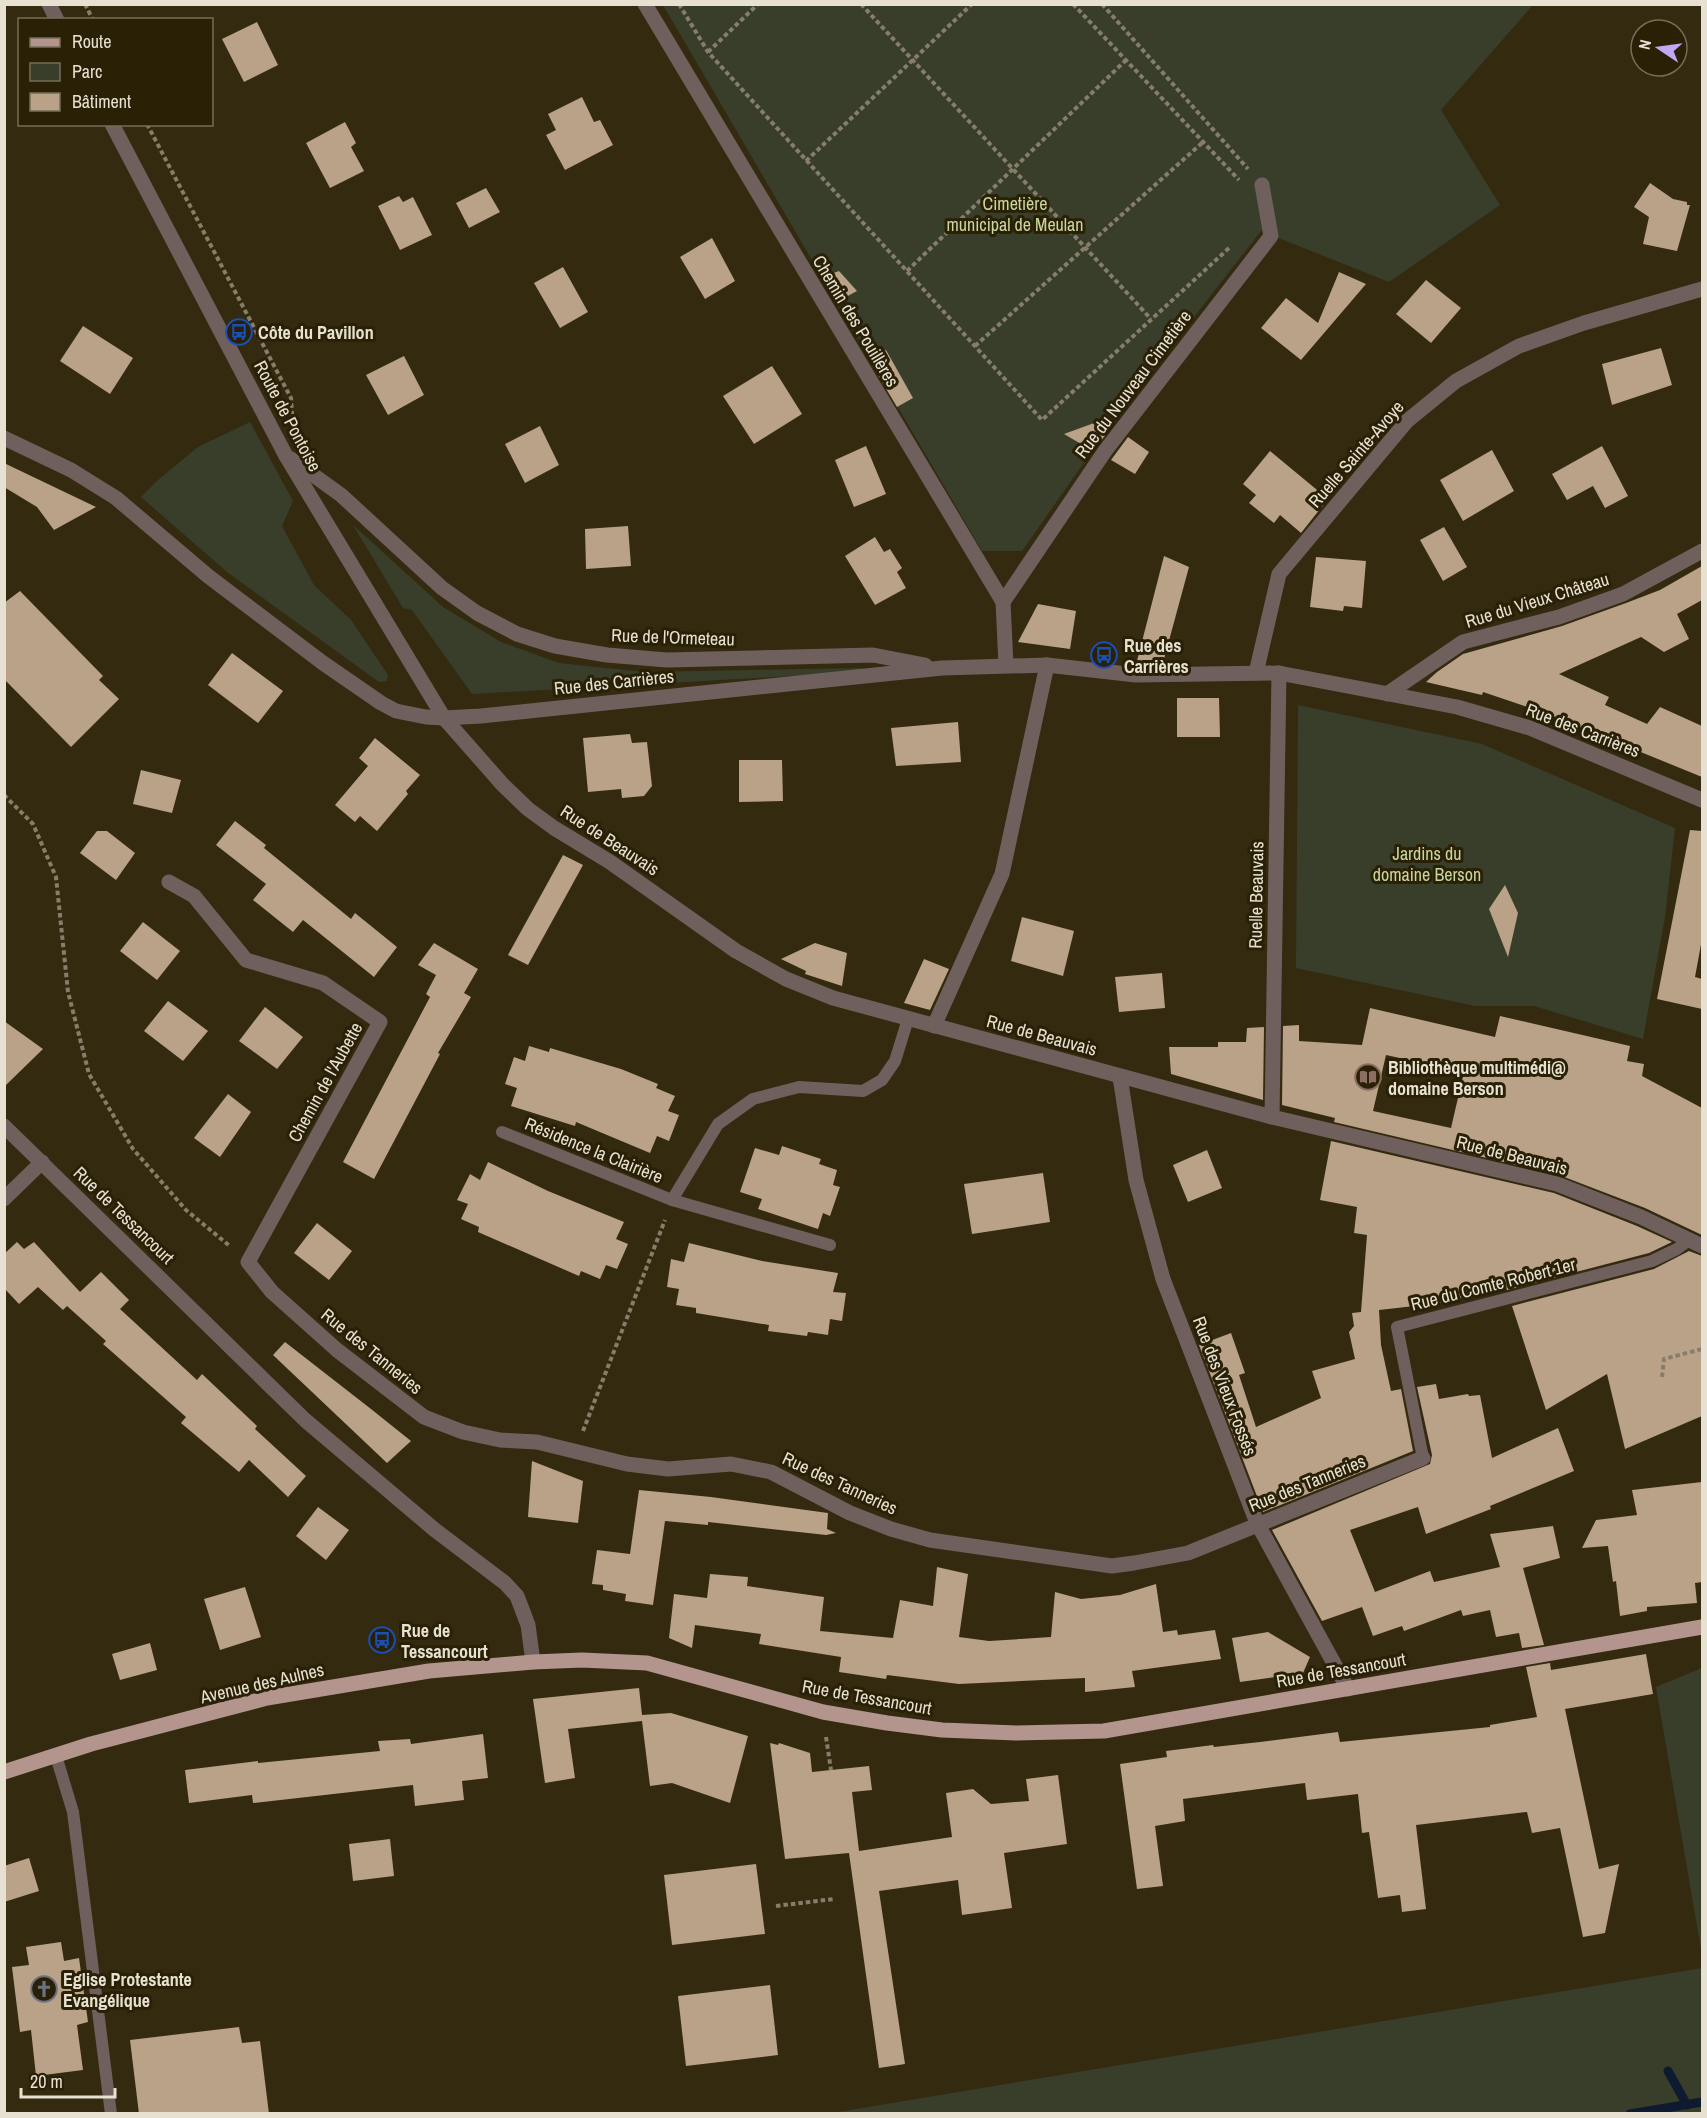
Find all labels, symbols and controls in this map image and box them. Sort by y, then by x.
legend [18,18,213,126]
north arrow [1629,18,1689,78]
text: Route [72,29,111,54]
text: N [1633,38,1656,52]
text: Parc [72,59,102,84]
text: Bâtiment [72,89,131,114]
park label: Cimetière municipal de Meulan [946,191,1084,237]
street label: Chemin des Pouillères [807,251,905,391]
street label: Rue du Nouveau Cimetière [1069,305,1197,463]
bus stop icon: Côte du Pavillon [224,317,254,347]
place label: Côte du Pavillon [258,320,374,345]
street label: Route de Pontoise [248,356,328,476]
street label: Ruelle Sainte-Avoye [1303,395,1409,513]
street label: Rue du Vieux Château [1462,566,1612,634]
street label: Rue de l'Ormeteau [611,622,735,652]
place label: Rue des Carrières [1124,633,1189,679]
bus stop icon: Rue des Carrières [1089,640,1119,670]
street label: Rue des Carrières [553,663,675,701]
street label: Rue des Carrières [1522,697,1644,763]
street label: Rue de Beauvais [556,799,664,881]
street label: Ruelle Beauvais [1243,841,1269,949]
park label: Jardins du domaine Berson [1373,841,1481,887]
street label: Rue de Beauvais [984,1008,1100,1062]
street label: Chemin de l'Aubette [282,1018,368,1146]
place label: Bibliothèque multimédi@ domaine Berson [1388,1055,1566,1101]
library icon: Bibliothèque multimédi@ domaine Berson [1353,1062,1383,1092]
street label: Résidence la Clairière [521,1111,667,1189]
street label: Rue de Beauvais [1454,1129,1570,1181]
street label: Rue de Tessancourt [68,1160,180,1270]
street label: Rue du Comte Robert 1er [1408,1251,1578,1317]
street label: Rue des Tanneries [316,1302,428,1400]
street label: Rue des Vieux Fossés [1187,1313,1263,1459]
street label: Rue des Tanneries [779,1445,901,1521]
street label: Rue des Tanneries [1245,1448,1369,1518]
place label: Rue de Tessancourt [401,1618,488,1664]
bus stop icon: Rue de Tessancourt [367,1625,397,1655]
street label: Rue de Tessancourt [1274,1646,1408,1694]
street label: Avenue des Aulnes [197,1657,326,1710]
street label: Rue de Tessancourt [800,1673,934,1721]
place label: Eglise Protestante Evangélique [63,1967,192,2013]
church icon: Eglise Protestante Evangélique [29,1974,59,2004]
scale bar [21,2061,116,2099]
text: 20 m [30,2069,63,2094]

